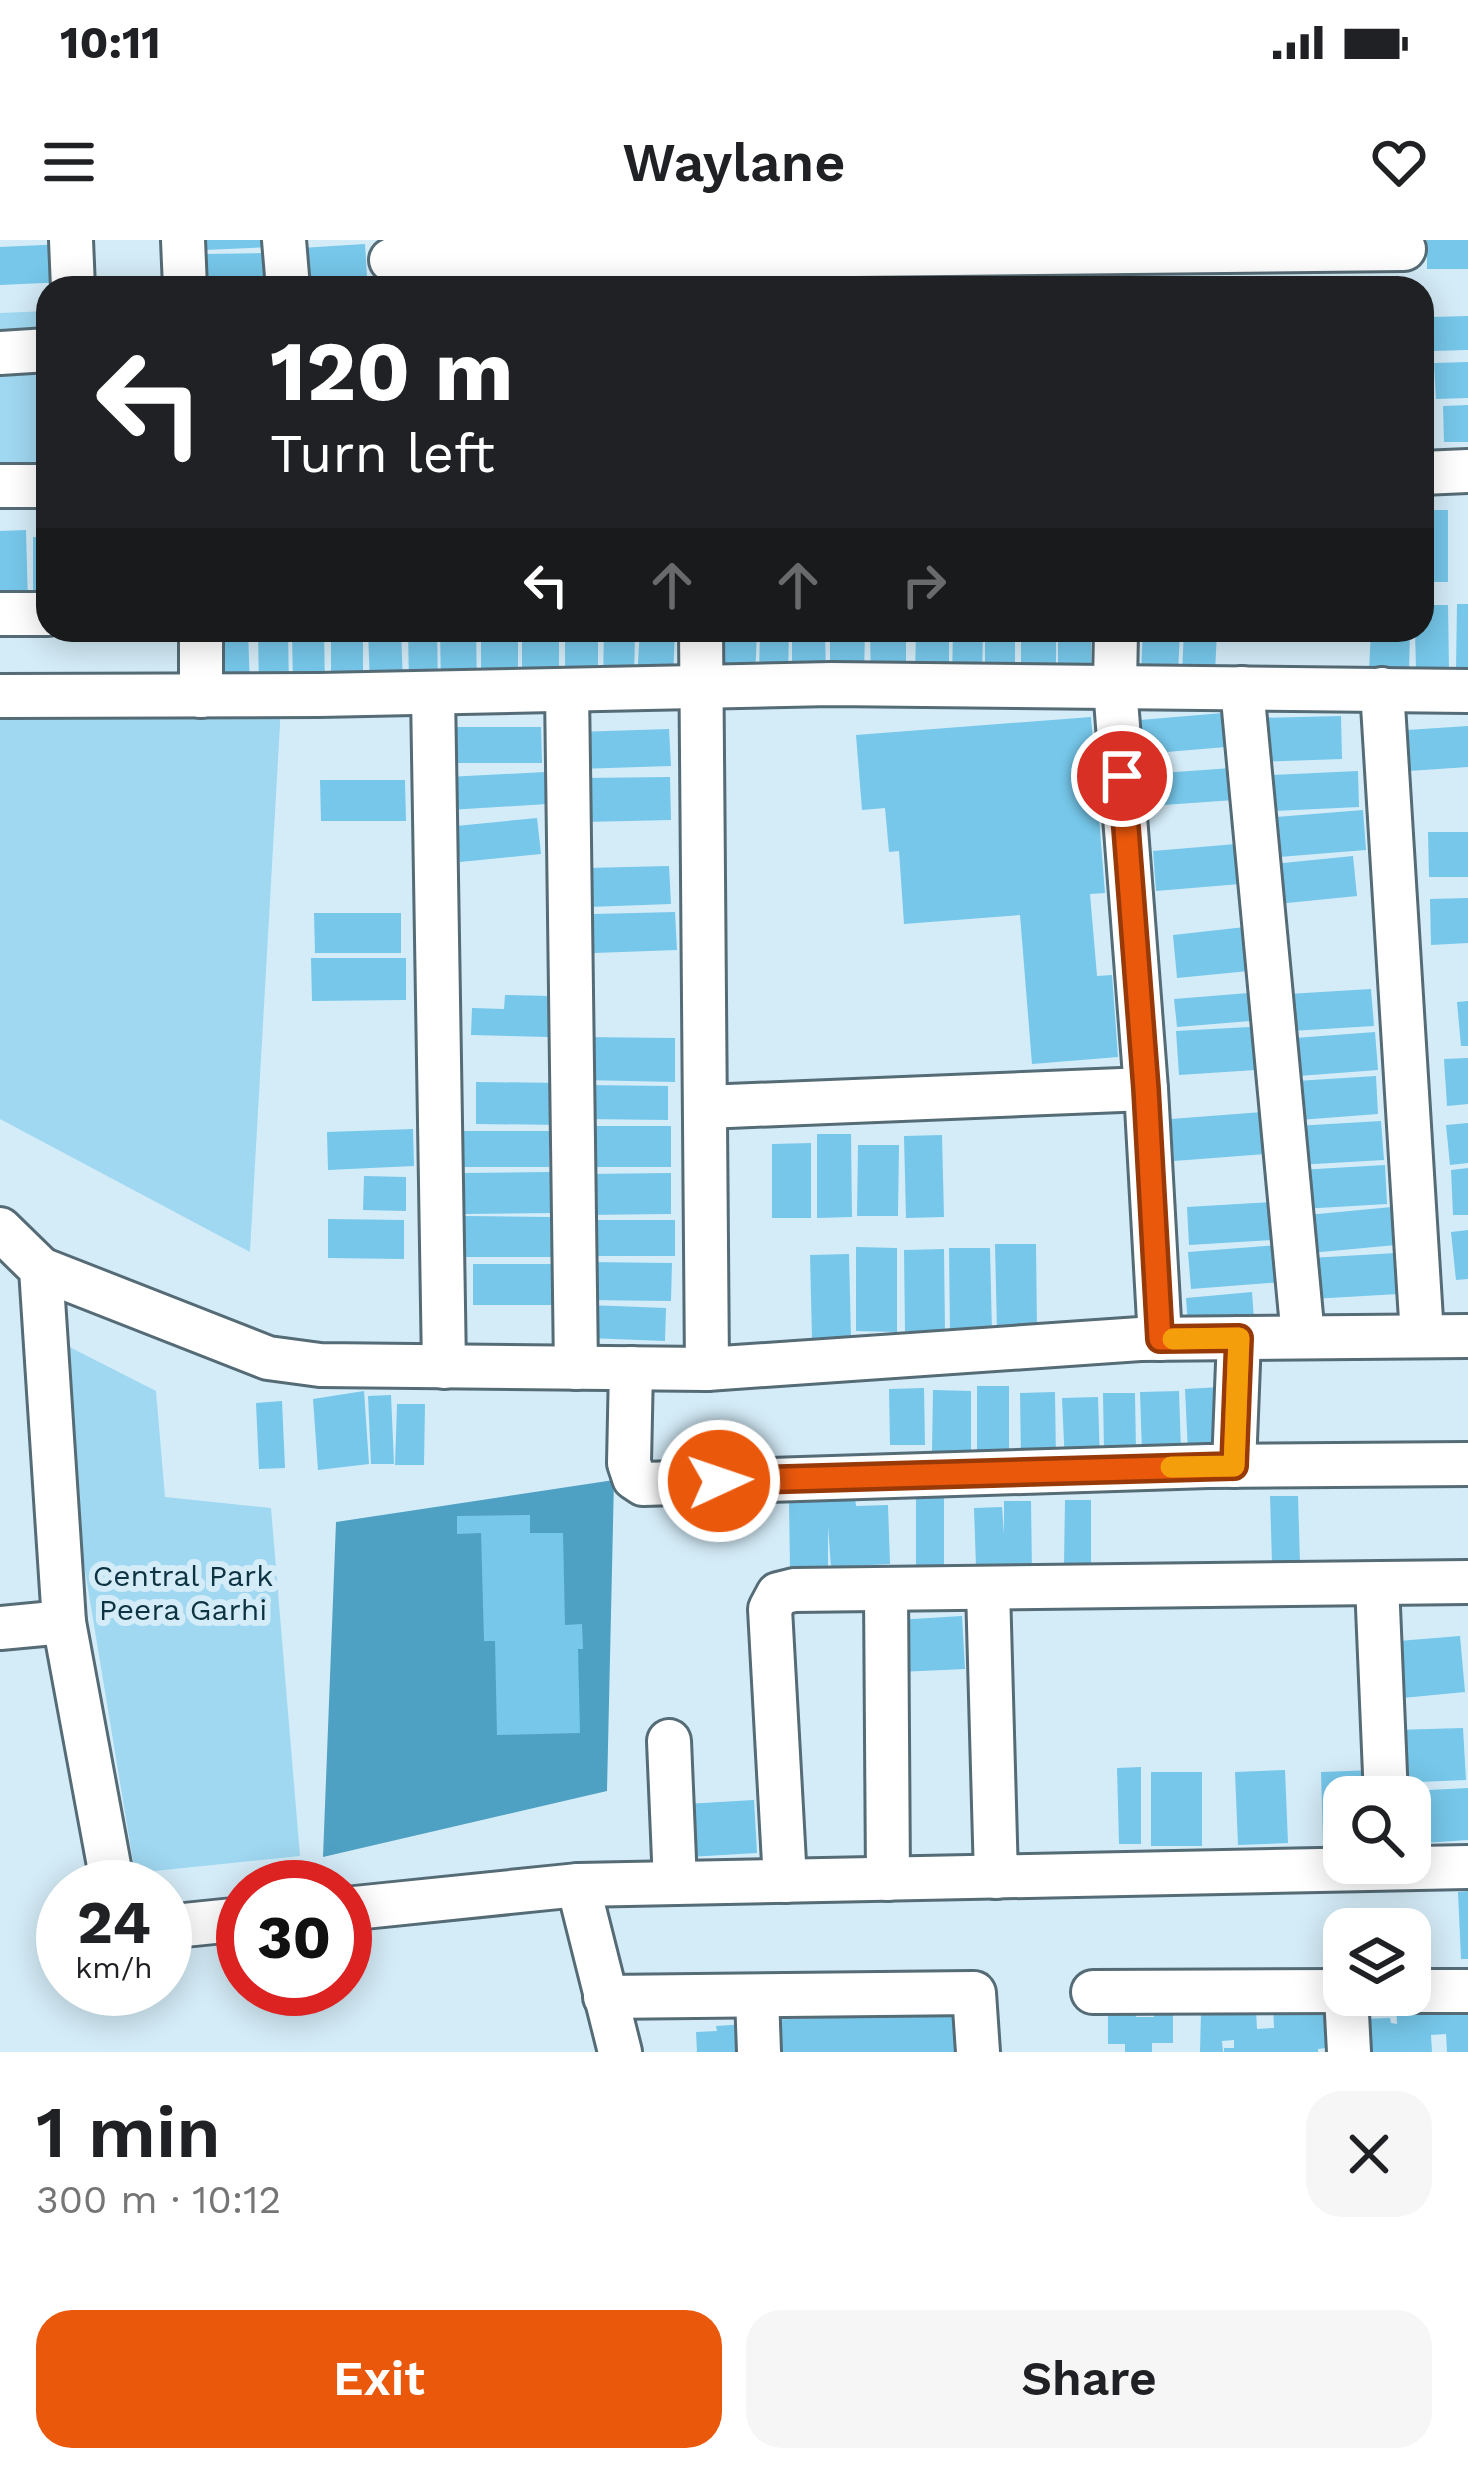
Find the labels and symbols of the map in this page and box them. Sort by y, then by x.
pin [1071,725,1173,827]
position arrow [656,1418,782,1544]
park label: Central Park Peera Garhi [93,1558,273,1627]
speed limit sign: 30 [216,1860,372,2016]

